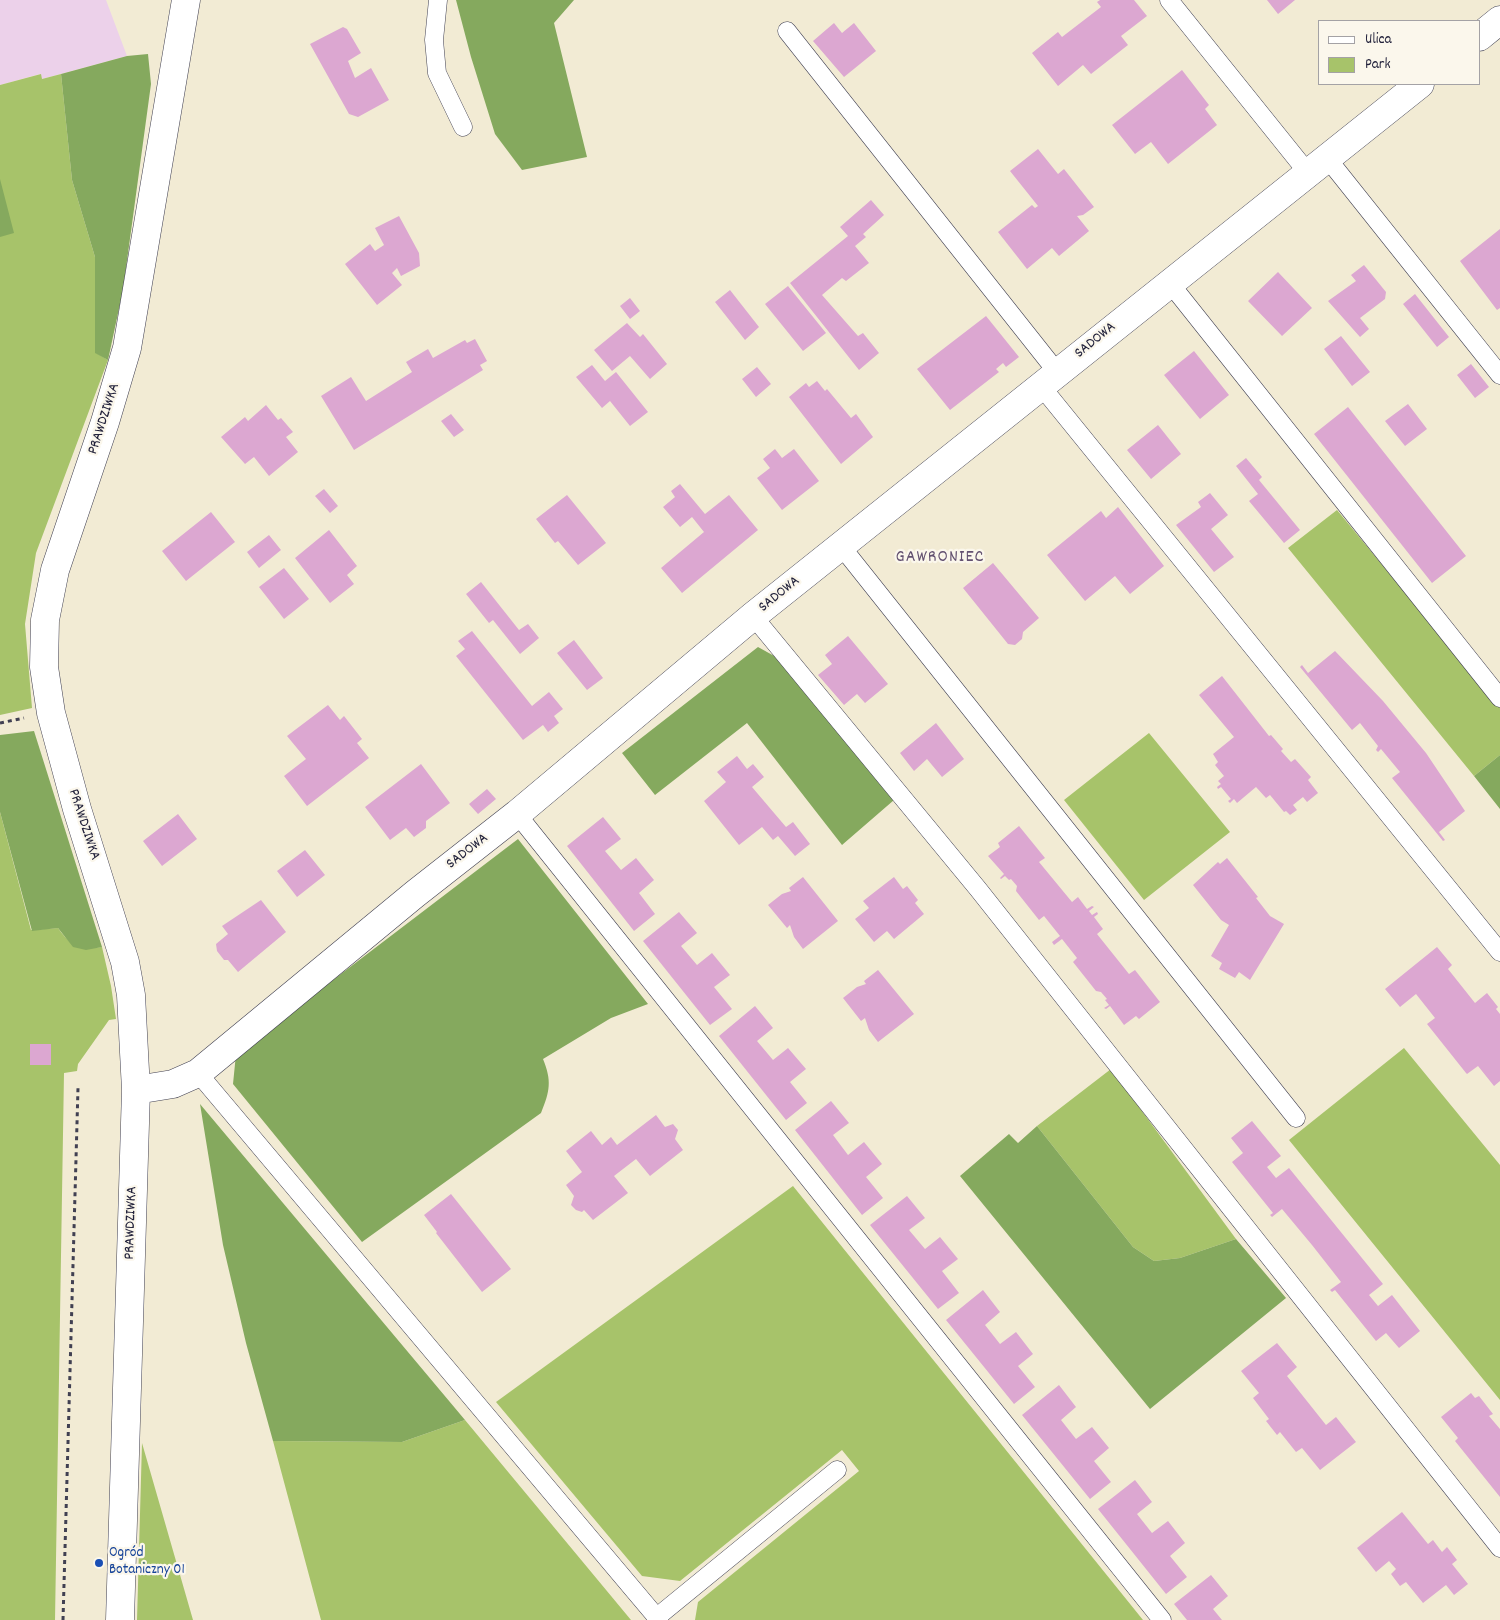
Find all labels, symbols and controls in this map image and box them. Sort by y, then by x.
legend [1318,20,1480,85]
text: Ulica [1365,29,1392,51]
text: Park [1365,54,1391,76]
street label: SADOWA [1072,319,1120,363]
street label: PRAWDZIWKA [85,381,125,457]
district label: GAWRONIEC [894,548,986,570]
street label: SADOWA [756,573,804,617]
street label: PRAWDZIWKA [63,787,103,863]
street label: SADOWA [444,830,492,874]
street label: PRAWDZIWKA [122,1186,142,1260]
place label: Ogród Botaniczny 01 [109,1545,185,1580]
marker: Ogród Botaniczny 01 [93,1557,105,1569]

